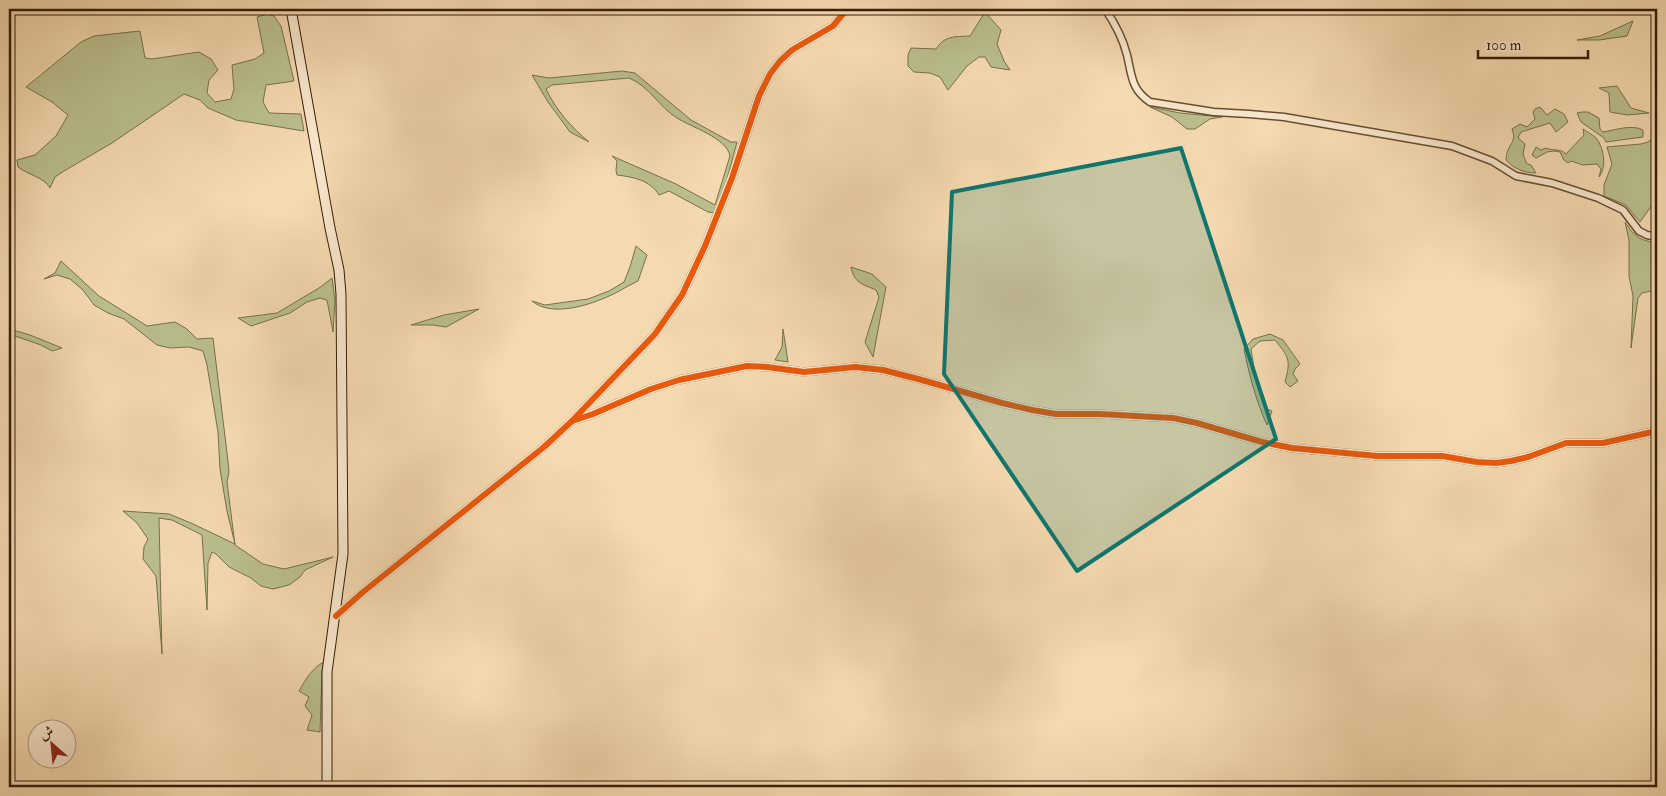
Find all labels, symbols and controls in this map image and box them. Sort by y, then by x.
scale bar [1478,28,1588,60]
text: 100 m [1486,36,1522,55]
north arrow [28,718,78,768]
text: ش [36,722,56,744]

